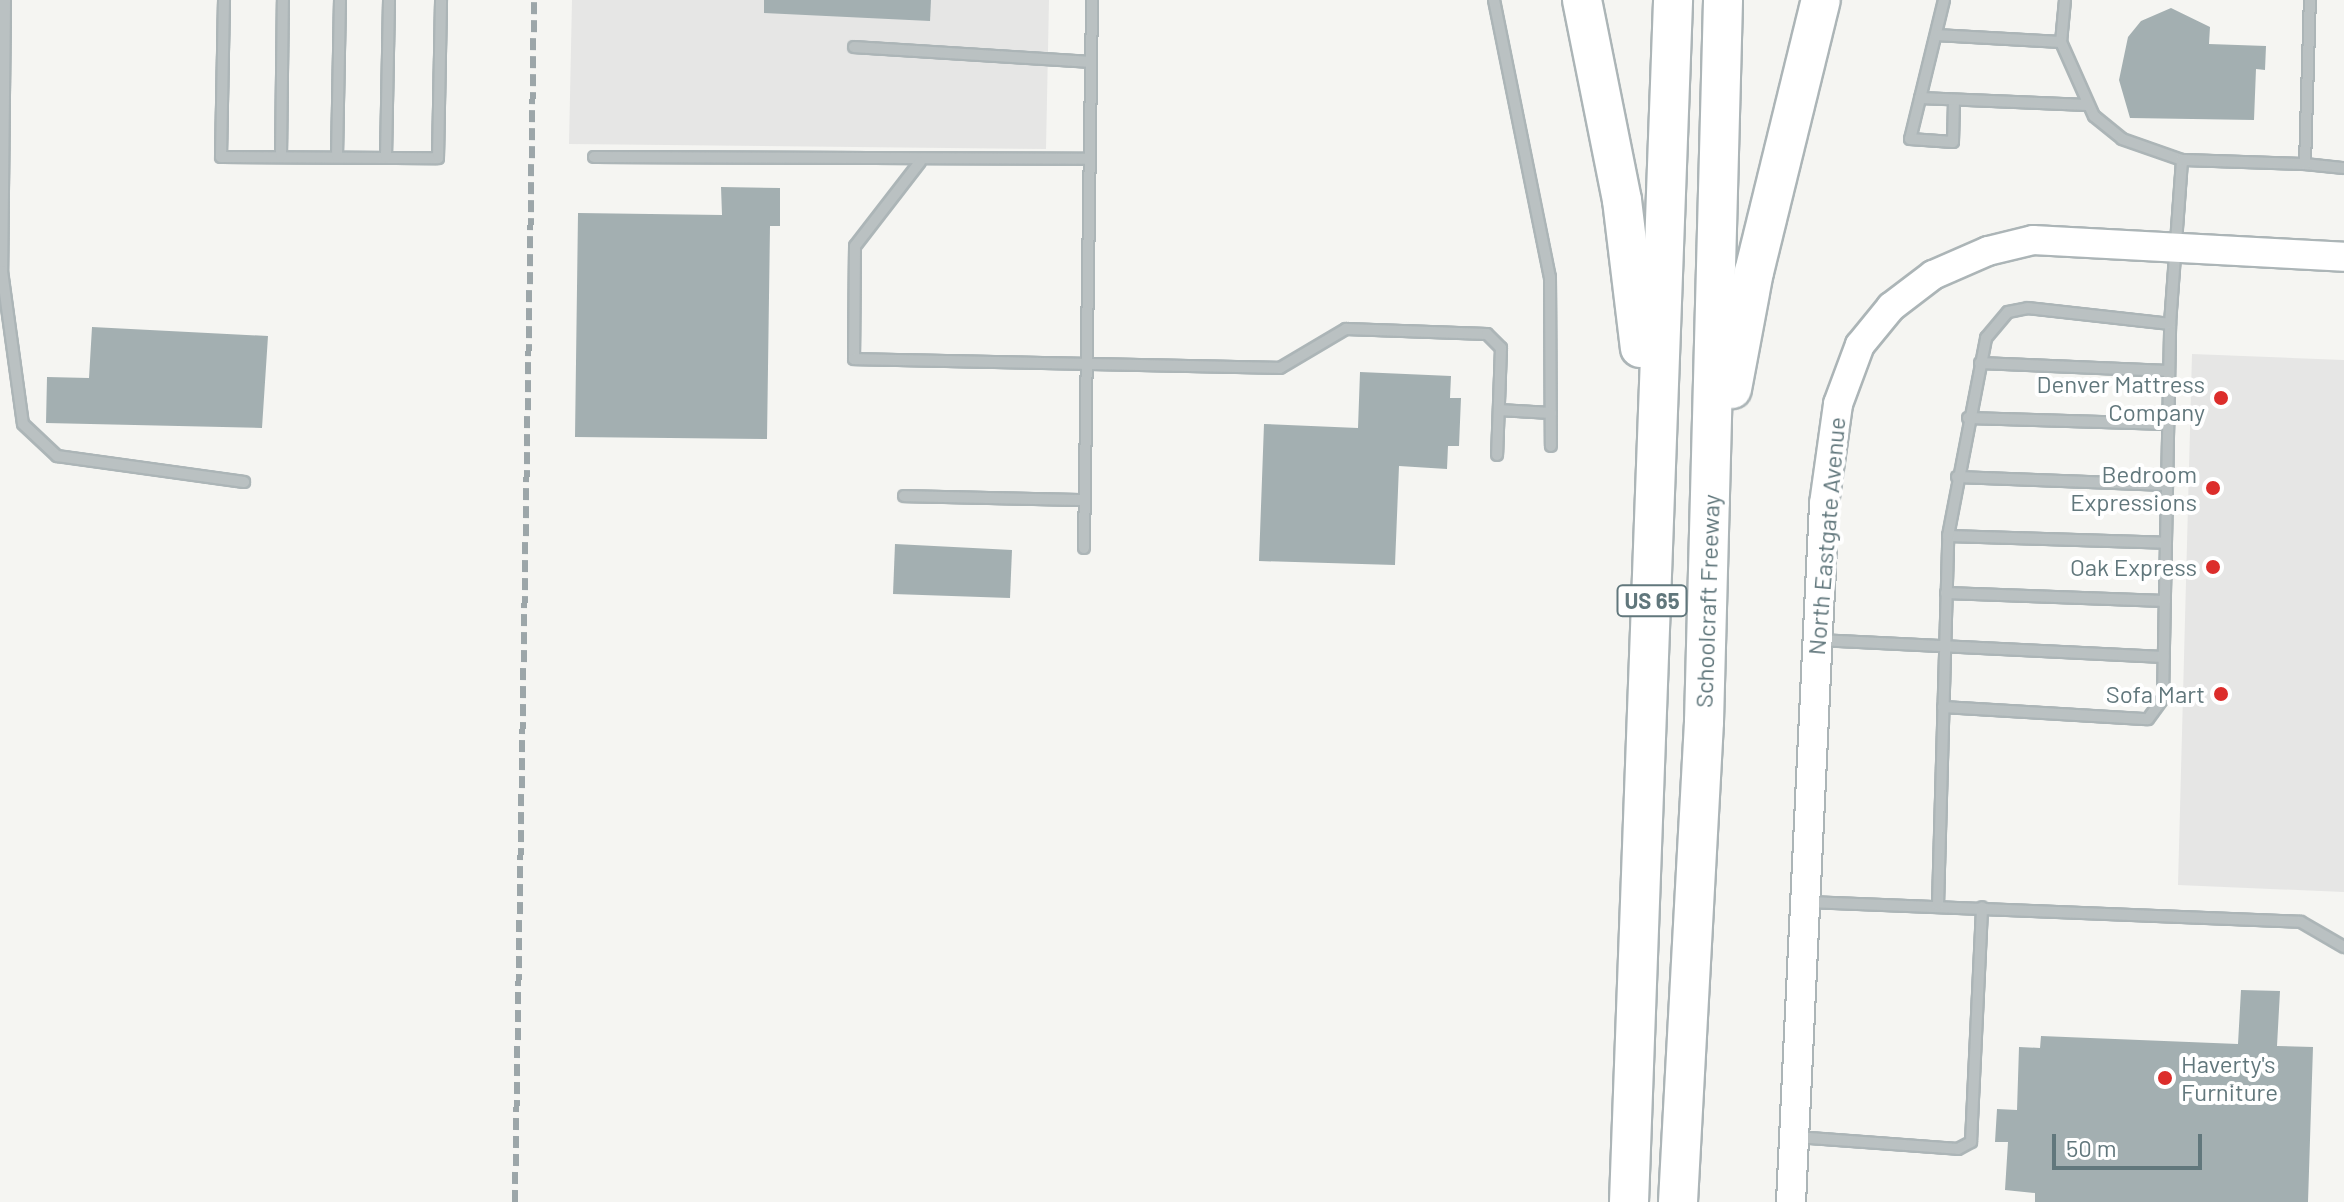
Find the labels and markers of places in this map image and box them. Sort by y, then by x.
place label: Denver Mattress Company [2037,370,2205,426]
marker: Denver Mattress Company [2212,389,2230,407]
place label: Bedroom Expressions [2070,460,2197,516]
marker: Bedroom Expressions [2204,479,2222,497]
place label: Oak Express [2070,553,2197,581]
marker: Oak Express [2204,558,2222,576]
place label: Sofa Mart [2106,680,2205,708]
marker: Sofa Mart [2212,685,2230,703]
place label: Haverty's Furniture [2181,1050,2278,1106]
marker: Haverty's Furniture [2156,1069,2174,1087]

